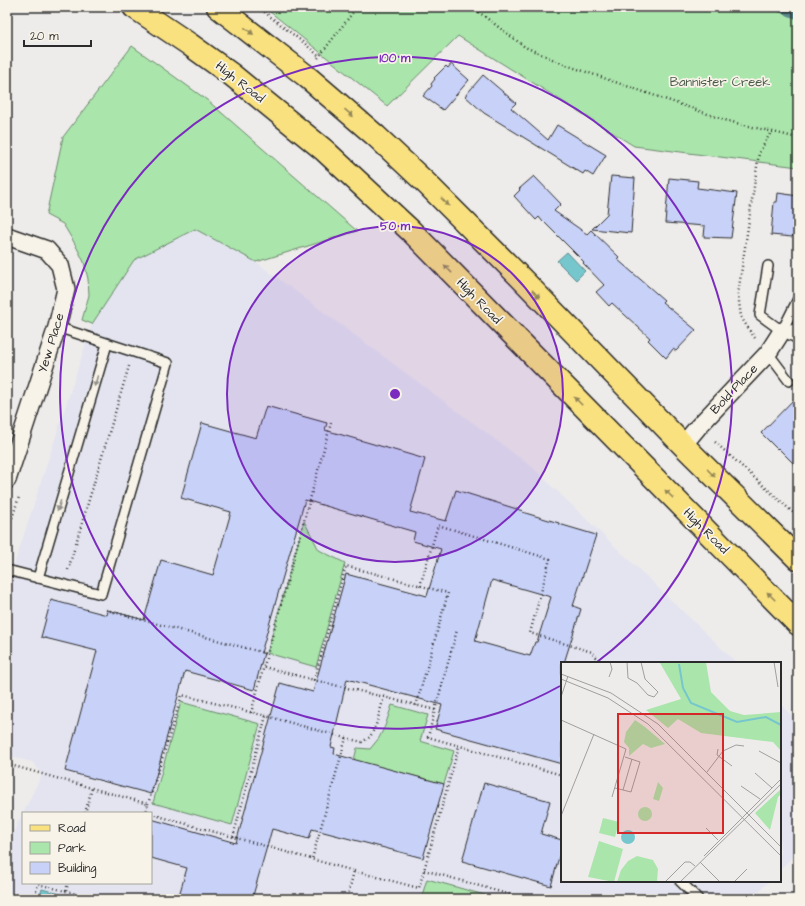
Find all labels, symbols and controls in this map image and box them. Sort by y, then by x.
scale bar [24,22,91,48]
one-way arrow [243,27,254,35]
text: 20 m [30,28,59,45]
text: 100 m [380,50,411,67]
street label: High Road [211,57,269,108]
park label: Bannister Creek [670,73,770,91]
one-way arrow [344,109,355,118]
one-way arrow [440,197,450,207]
text: 50 m [380,218,411,235]
one-way arrow [443,264,452,274]
street label: High Road [452,274,506,329]
one-way arrow [531,289,541,299]
street label: Yew Place [33,311,69,375]
street label: Bold Place [706,360,762,418]
one-way arrow [93,375,99,387]
centre of rings [388,387,402,401]
one-way arrow [573,396,583,406]
one-way arrow [706,468,716,478]
one-way arrow [665,489,674,499]
one-way arrow [56,500,62,512]
street label: High Road [678,504,733,559]
one-way arrow [766,591,776,601]
inset map [561,662,781,882]
legend [22,812,152,884]
text: Road [58,820,86,837]
text: Park [58,840,86,857]
text: Building [58,860,96,878]

